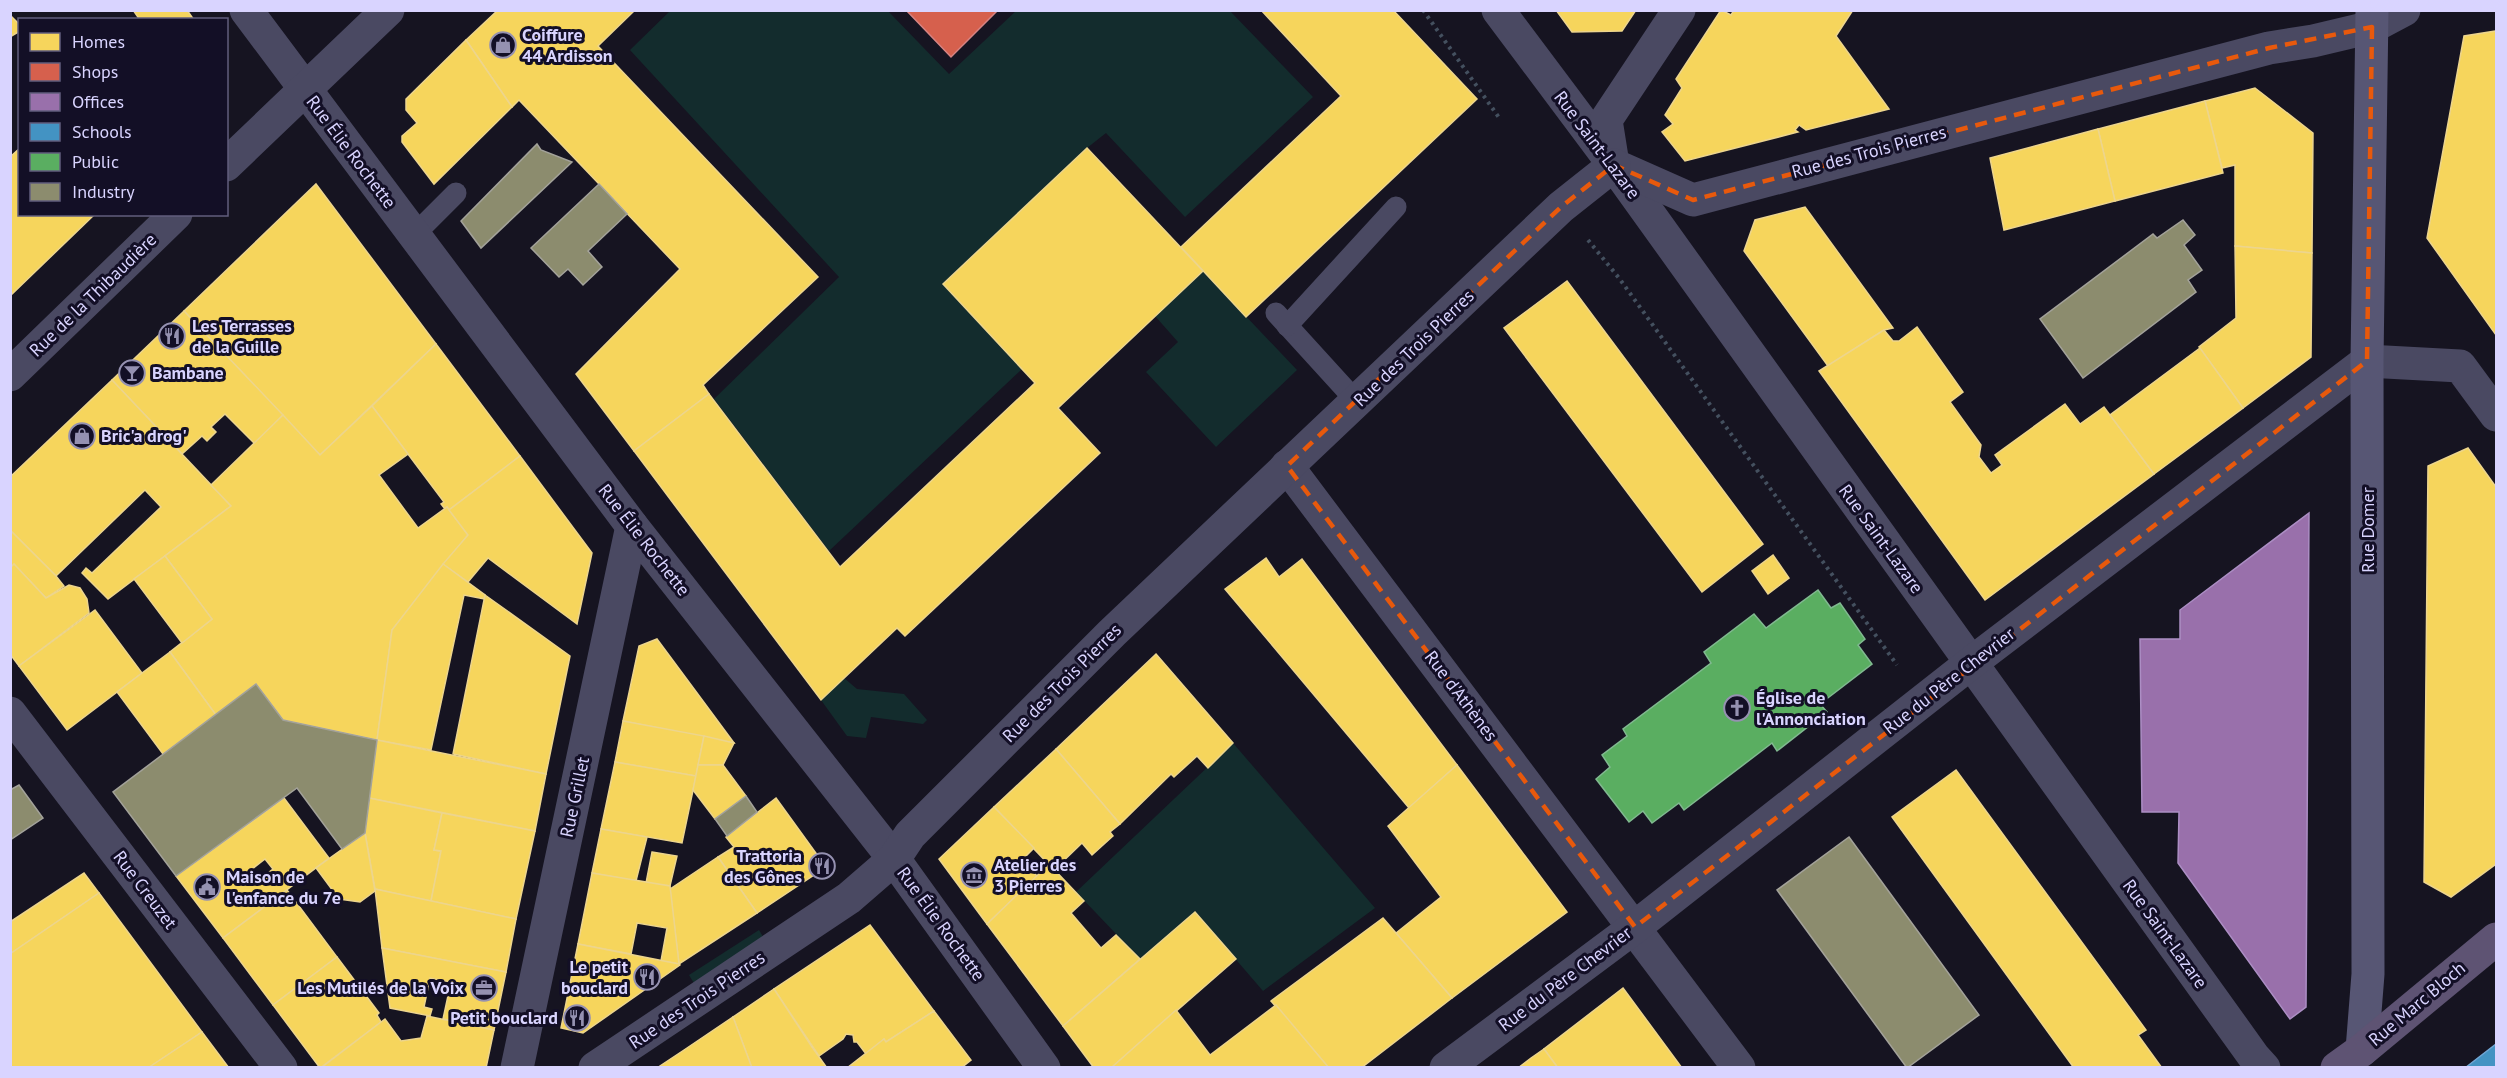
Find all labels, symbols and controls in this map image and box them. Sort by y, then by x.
legend [18,18,228,216]
place label: Coiffure 44 Ardisson [522,23,613,67]
text: Homes [72,30,125,53]
shop icon: Coiffure 44 Ardisson [488,30,518,60]
text: Shops [72,60,118,83]
street label: Rue Saint-Lazare [1549,86,1646,203]
text: Offices [72,90,124,113]
street label: Rue Élie Rochette [301,91,401,213]
text: Schools [72,120,132,143]
street label: Rue des Trois Pierres [1789,120,1949,183]
text: Public [72,150,119,173]
text: Industry [72,180,135,203]
street label: Rue de la Thibaudière [24,228,161,361]
street label: Rue des Trois Pierres [1349,284,1479,411]
place label: Les Terrasses de la Guille [192,314,292,358]
restaurant icon: Les Terrasses de la Guille [157,321,187,351]
bar icon: Bambane [117,358,147,388]
place label: Bambane [152,361,224,384]
shop icon: Bric'a drog' [67,421,97,451]
place label: Bric'a drog' [101,424,187,447]
street label: Rue Élie Rochette [594,479,695,600]
street label: Rue Saint-Lazare [1834,480,1929,598]
street label: Rue Domer [2356,487,2379,573]
street label: Rue des Trois Pierres [997,618,1126,747]
street label: Rue du Père Chevrier [1878,622,2019,739]
street label: Rue d'Athènes [1420,646,1503,746]
place label: Église de l'Annonciation [1756,686,1866,730]
church icon: Église de l'Annonciation [1722,693,1752,723]
street label: Rue Grillet [555,754,594,839]
place label: Trattoria des Gônes [724,844,802,888]
street label: Rue Creuzet [108,846,182,933]
restaurant icon: Trattoria des Gônes [807,851,837,881]
place label: Atelier des 3 Pierres [994,853,1077,897]
museum icon: Atelier des 3 Pierres [959,860,989,890]
street label: Rue Élie Rochette [892,862,991,985]
place label: Maison de l'enfance du 7e [226,865,341,909]
public building icon: Maison de l'enfance du 7e [192,872,222,902]
street label: Rue Saint-Lazare [2118,875,2213,993]
street label: Rue du Père Chevrier [1494,921,1636,1036]
street label: Rue des Trois Pierres [624,946,769,1054]
place label: Le petit bouclard [561,955,629,999]
street label: Rue Marc Bloch [2364,956,2470,1051]
restaurant icon: Le petit bouclard [632,962,662,992]
office icon: Les Mutilés de la Voix [469,973,499,1003]
place label: Les Mutilés de la Voix [297,976,465,999]
restaurant icon: Petit bouclard [562,1003,592,1033]
place label: Petit bouclard [450,1006,558,1029]

